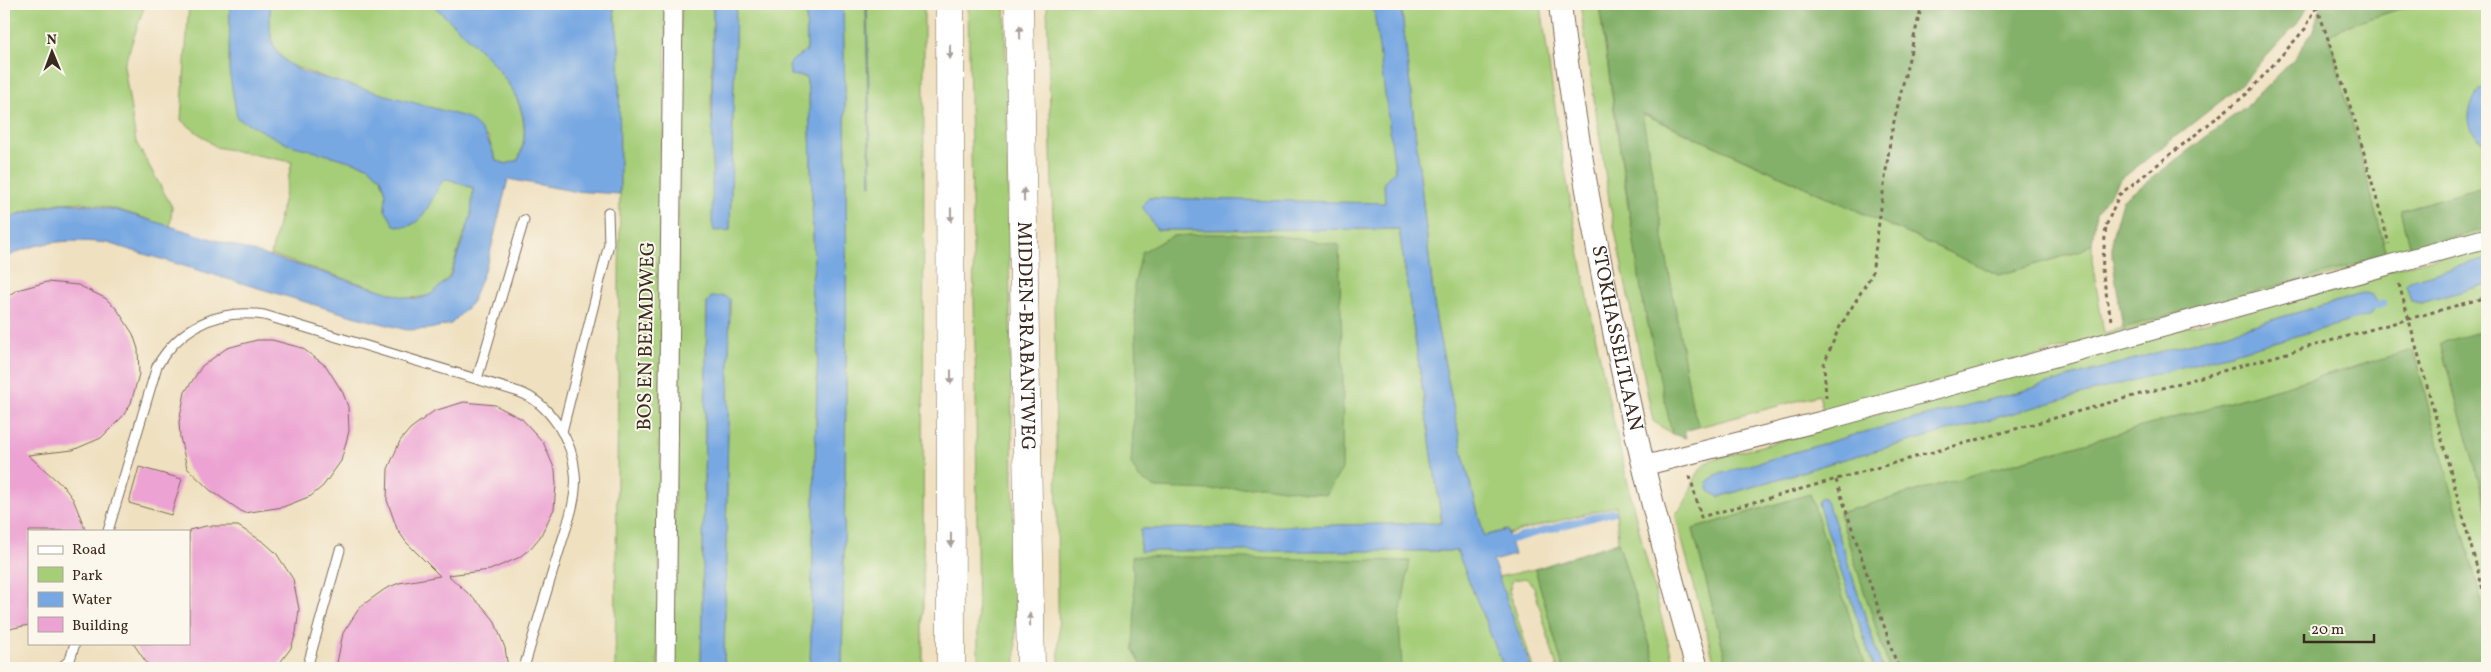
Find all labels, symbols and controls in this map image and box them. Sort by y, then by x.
one-way arrow [1016,24,1024,40]
north arrow [28,28,78,78]
text: N [47,31,57,50]
one-way arrow [946,45,954,61]
one-way arrow [1020,186,1028,202]
one-way arrow [947,207,955,223]
street label: MIDDEN-BRABANTWEG [1009,221,1041,451]
street label: BOS EN BEEMDWEG [631,241,663,431]
street label: STOKHASSELTLAAN [1583,243,1649,434]
one-way arrow [947,370,955,386]
legend [28,530,190,644]
one-way arrow [947,532,955,548]
text: Road [72,540,106,561]
text: Park [72,566,103,587]
text: Water [72,590,112,611]
one-way arrow [1026,611,1034,627]
scale bar [2304,612,2374,644]
text: Building [72,616,129,637]
text: 20 m [2311,620,2344,641]

